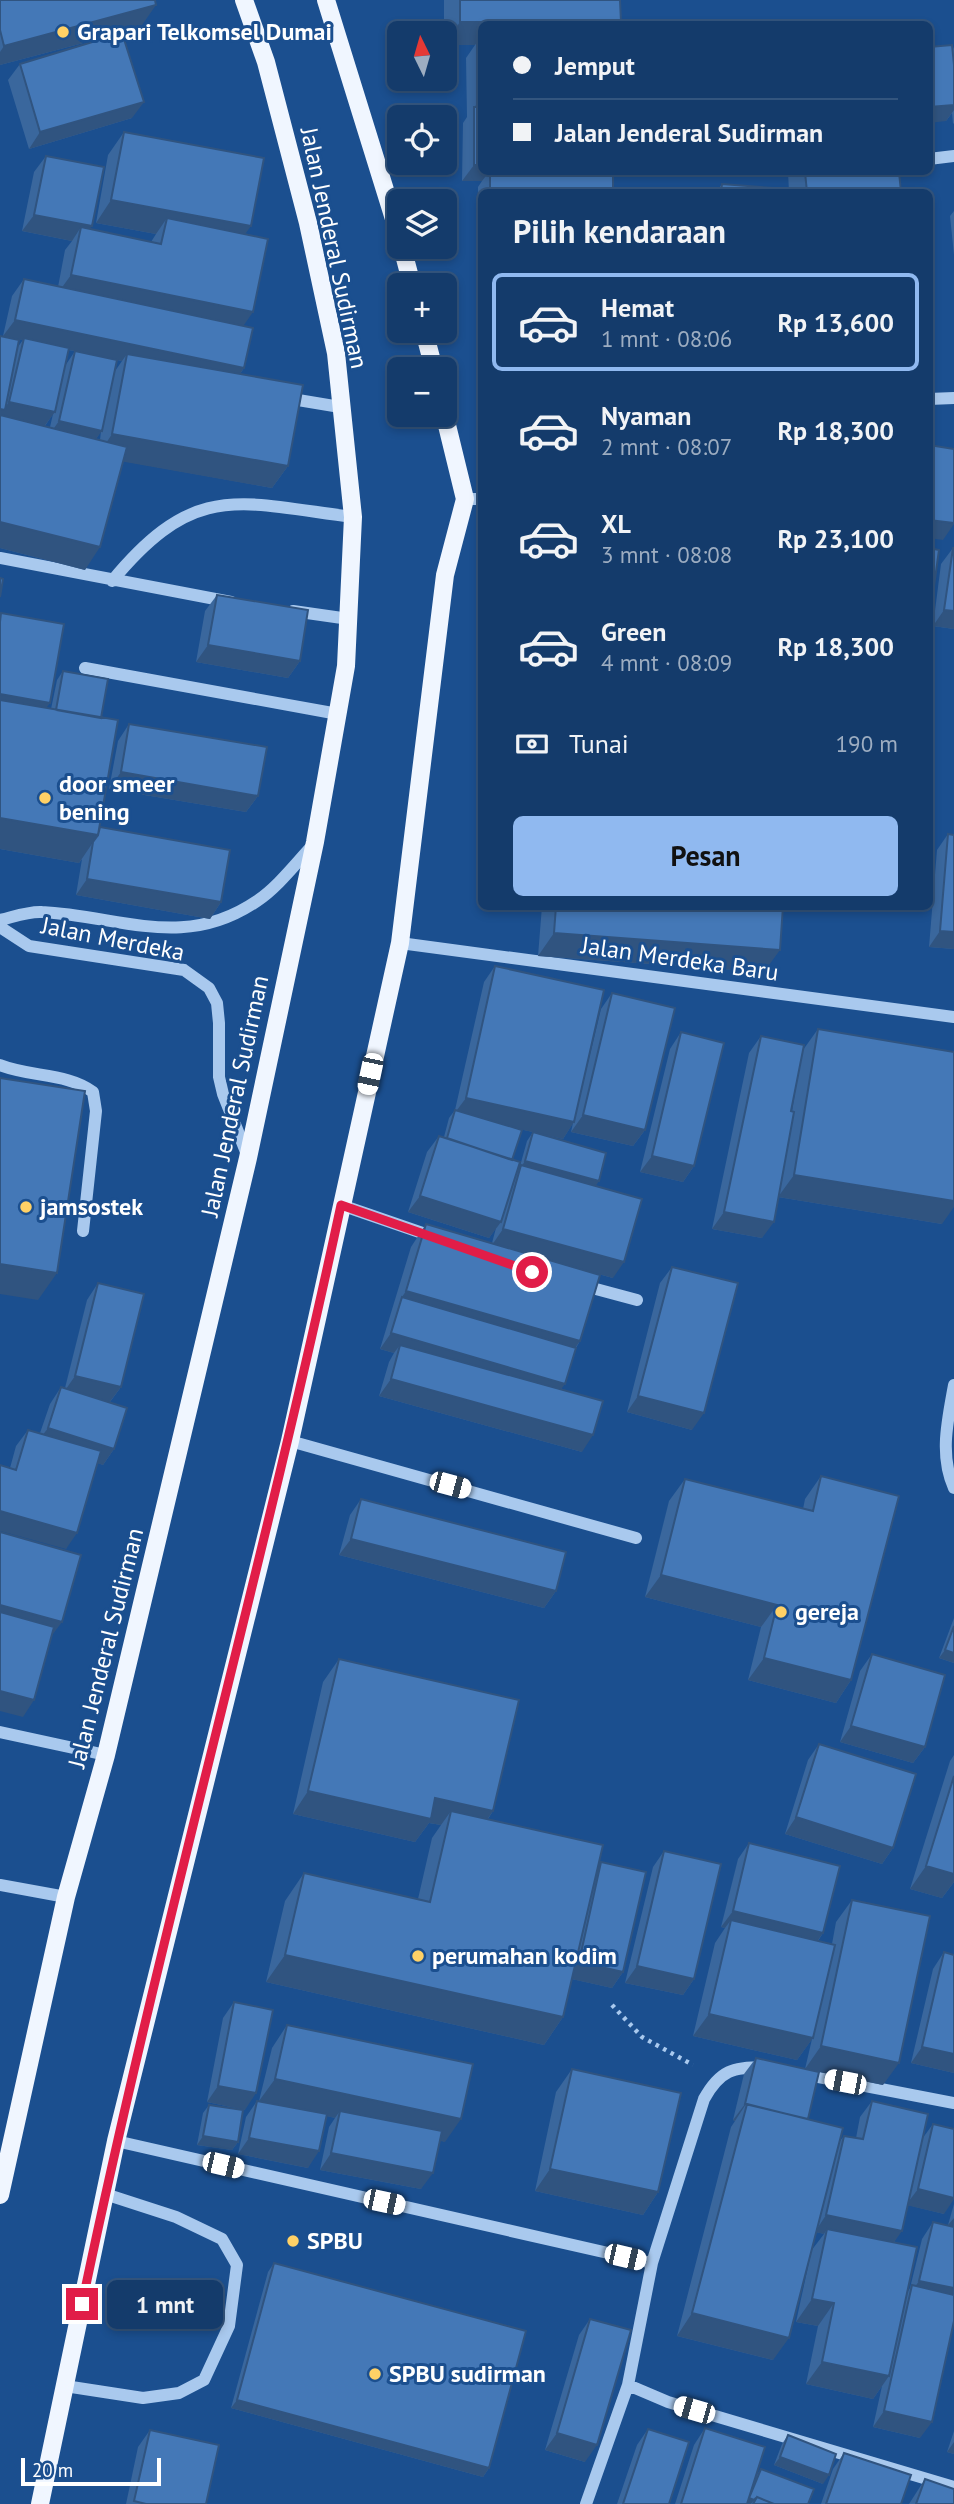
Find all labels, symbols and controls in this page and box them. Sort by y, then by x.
place label: Grapari Telkomsel Dumai [77,16,332,47]
north arrow [387,21,457,91]
map controls [387,21,457,427]
marker: Grapari Telkomsel Dumai [55,24,71,40]
text: Jemput [555,49,635,82]
button: locate [387,105,457,175]
text: Jalan Jenderal Sudirman [555,116,823,149]
street label: Jalan Jenderal Sudirman [294,123,375,371]
button: layers [387,189,457,259]
text: Pilih kendaraan [513,210,726,252]
button: + [387,273,457,343]
icon: car [517,291,580,354]
text: Hemat [601,291,674,324]
text: Rp 13,600 [777,306,894,339]
text: 1 mnt · 08:06 [601,324,732,353]
button: − [387,357,457,427]
icon: car [517,399,580,462]
text: Nyaman [601,399,691,432]
text: Rp 18,300 [777,414,894,447]
text: 2 mnt · 08:07 [601,432,732,461]
icon: car [517,507,580,570]
text: XL [601,507,631,540]
text: Rp 23,100 [777,522,894,555]
text: 3 mnt · 08:08 [601,540,732,569]
icon: car [517,615,580,678]
text: Green [601,615,666,648]
text: Rp 18,300 [777,630,894,663]
text: 4 mnt · 08:09 [601,648,732,677]
icon: cash [513,725,551,763]
text: Tunai [569,727,629,760]
text: 190 m [836,729,898,758]
place label: door smeer bening [59,768,175,827]
marker: door smeer bening [37,790,53,806]
button: Pesan [513,816,898,896]
street label: Jalan Merdeka [38,909,187,968]
street label: Jalan Merdeka Baru [579,929,781,988]
street label: Jalan Jenderal Sudirman [194,972,275,1220]
car [356,1051,385,1097]
place label: jamsostek [39,1191,143,1222]
marker: jamsostek [18,1199,34,1215]
route start [516,1256,548,1288]
car [427,1469,474,1501]
street label: Jalan Jenderal Sudirman [60,1525,150,1772]
place label: gereja [795,1596,859,1627]
marker: gereja [773,1604,789,1620]
place label: perumahan kodim [432,1940,617,1971]
marker: perumahan kodim [410,1948,426,1964]
car [823,2068,868,2096]
car [201,2150,246,2180]
car [362,2187,407,2217]
place label: SPBU [307,2225,363,2256]
marker: SPBU [285,2233,301,2249]
car [603,2242,648,2272]
callout: 1 mnt [106,2280,222,2328]
route end [66,2288,98,2320]
text: 1 mnt [136,2290,194,2319]
place label: SPBU sudirman [389,2358,546,2389]
marker: SPBU sudirman [367,2366,383,2382]
car [671,2394,718,2426]
scale bar [21,2455,161,2487]
text: 20 m [32,2458,73,2482]

